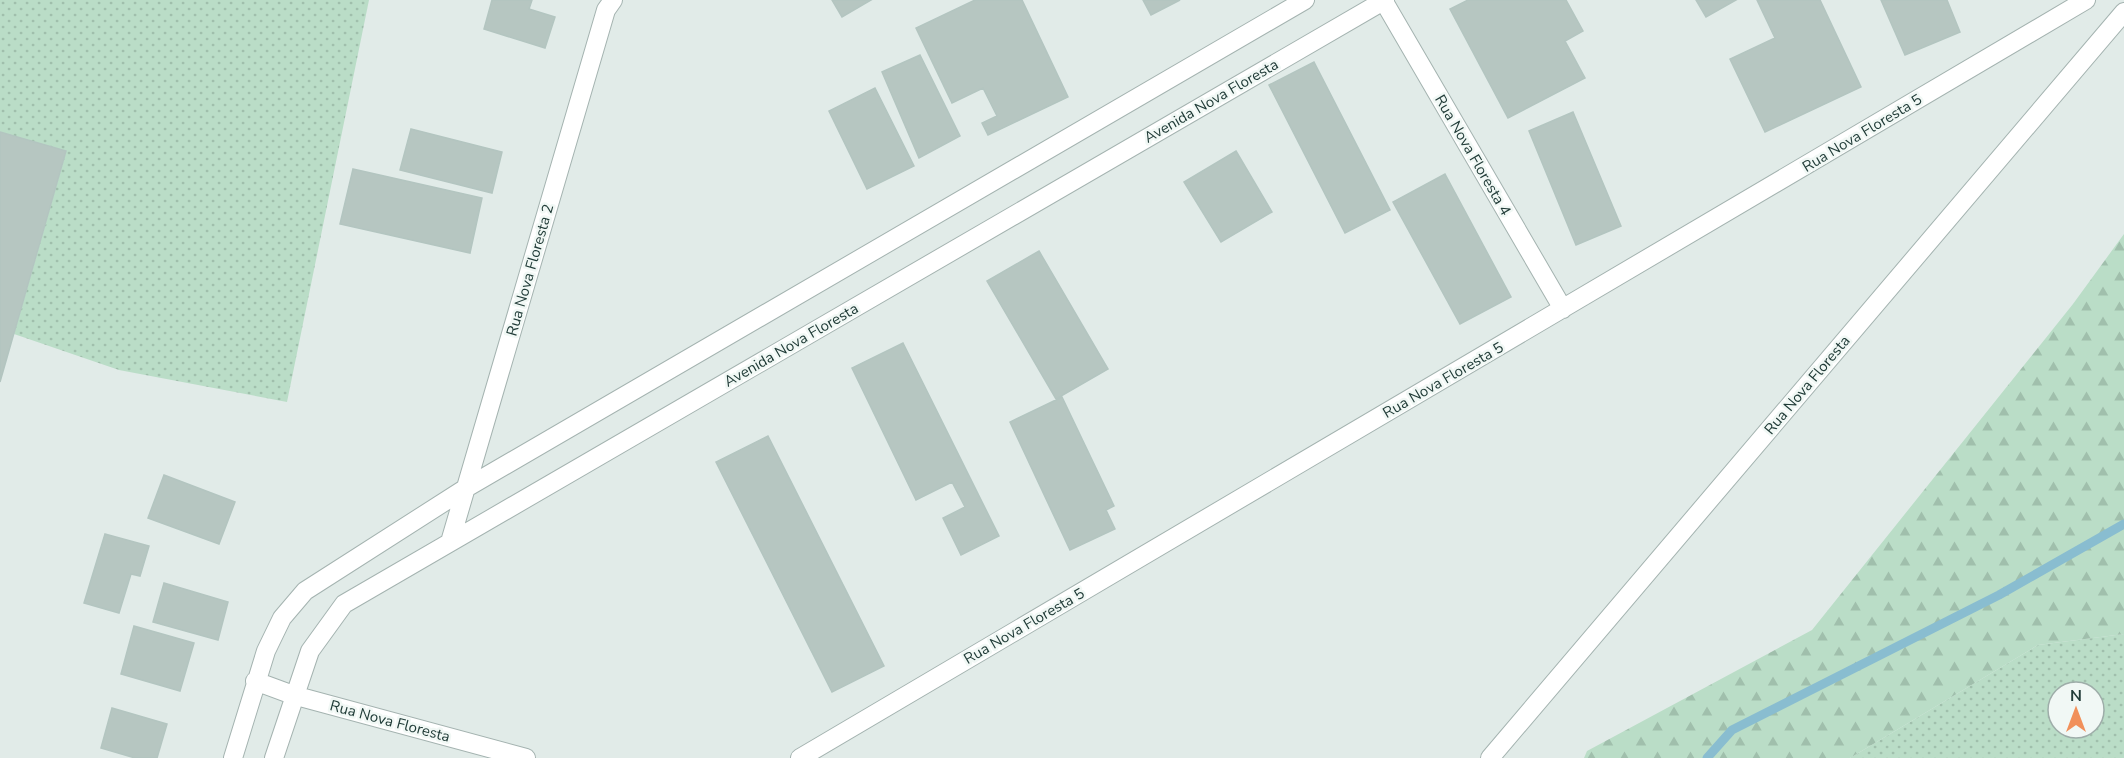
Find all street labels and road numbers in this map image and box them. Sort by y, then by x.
street label: Avenida Nova Floresta [1140,54,1282,148]
street label: Rua Nova Floresta 5 [1798,89,1926,177]
street label: Rua Nova Floresta 4 [1430,91,1516,219]
street label: Rua Nova Floresta 2 [502,202,558,338]
street label: Avenida Nova Floresta [720,298,862,392]
street label: Rua Nova Floresta [1760,331,1854,439]
street label: Rua Nova Floresta 5 [1379,337,1507,423]
street label: Rua Nova Floresta 5 [960,583,1088,669]
street label: Rua Nova Floresta [328,695,452,747]

